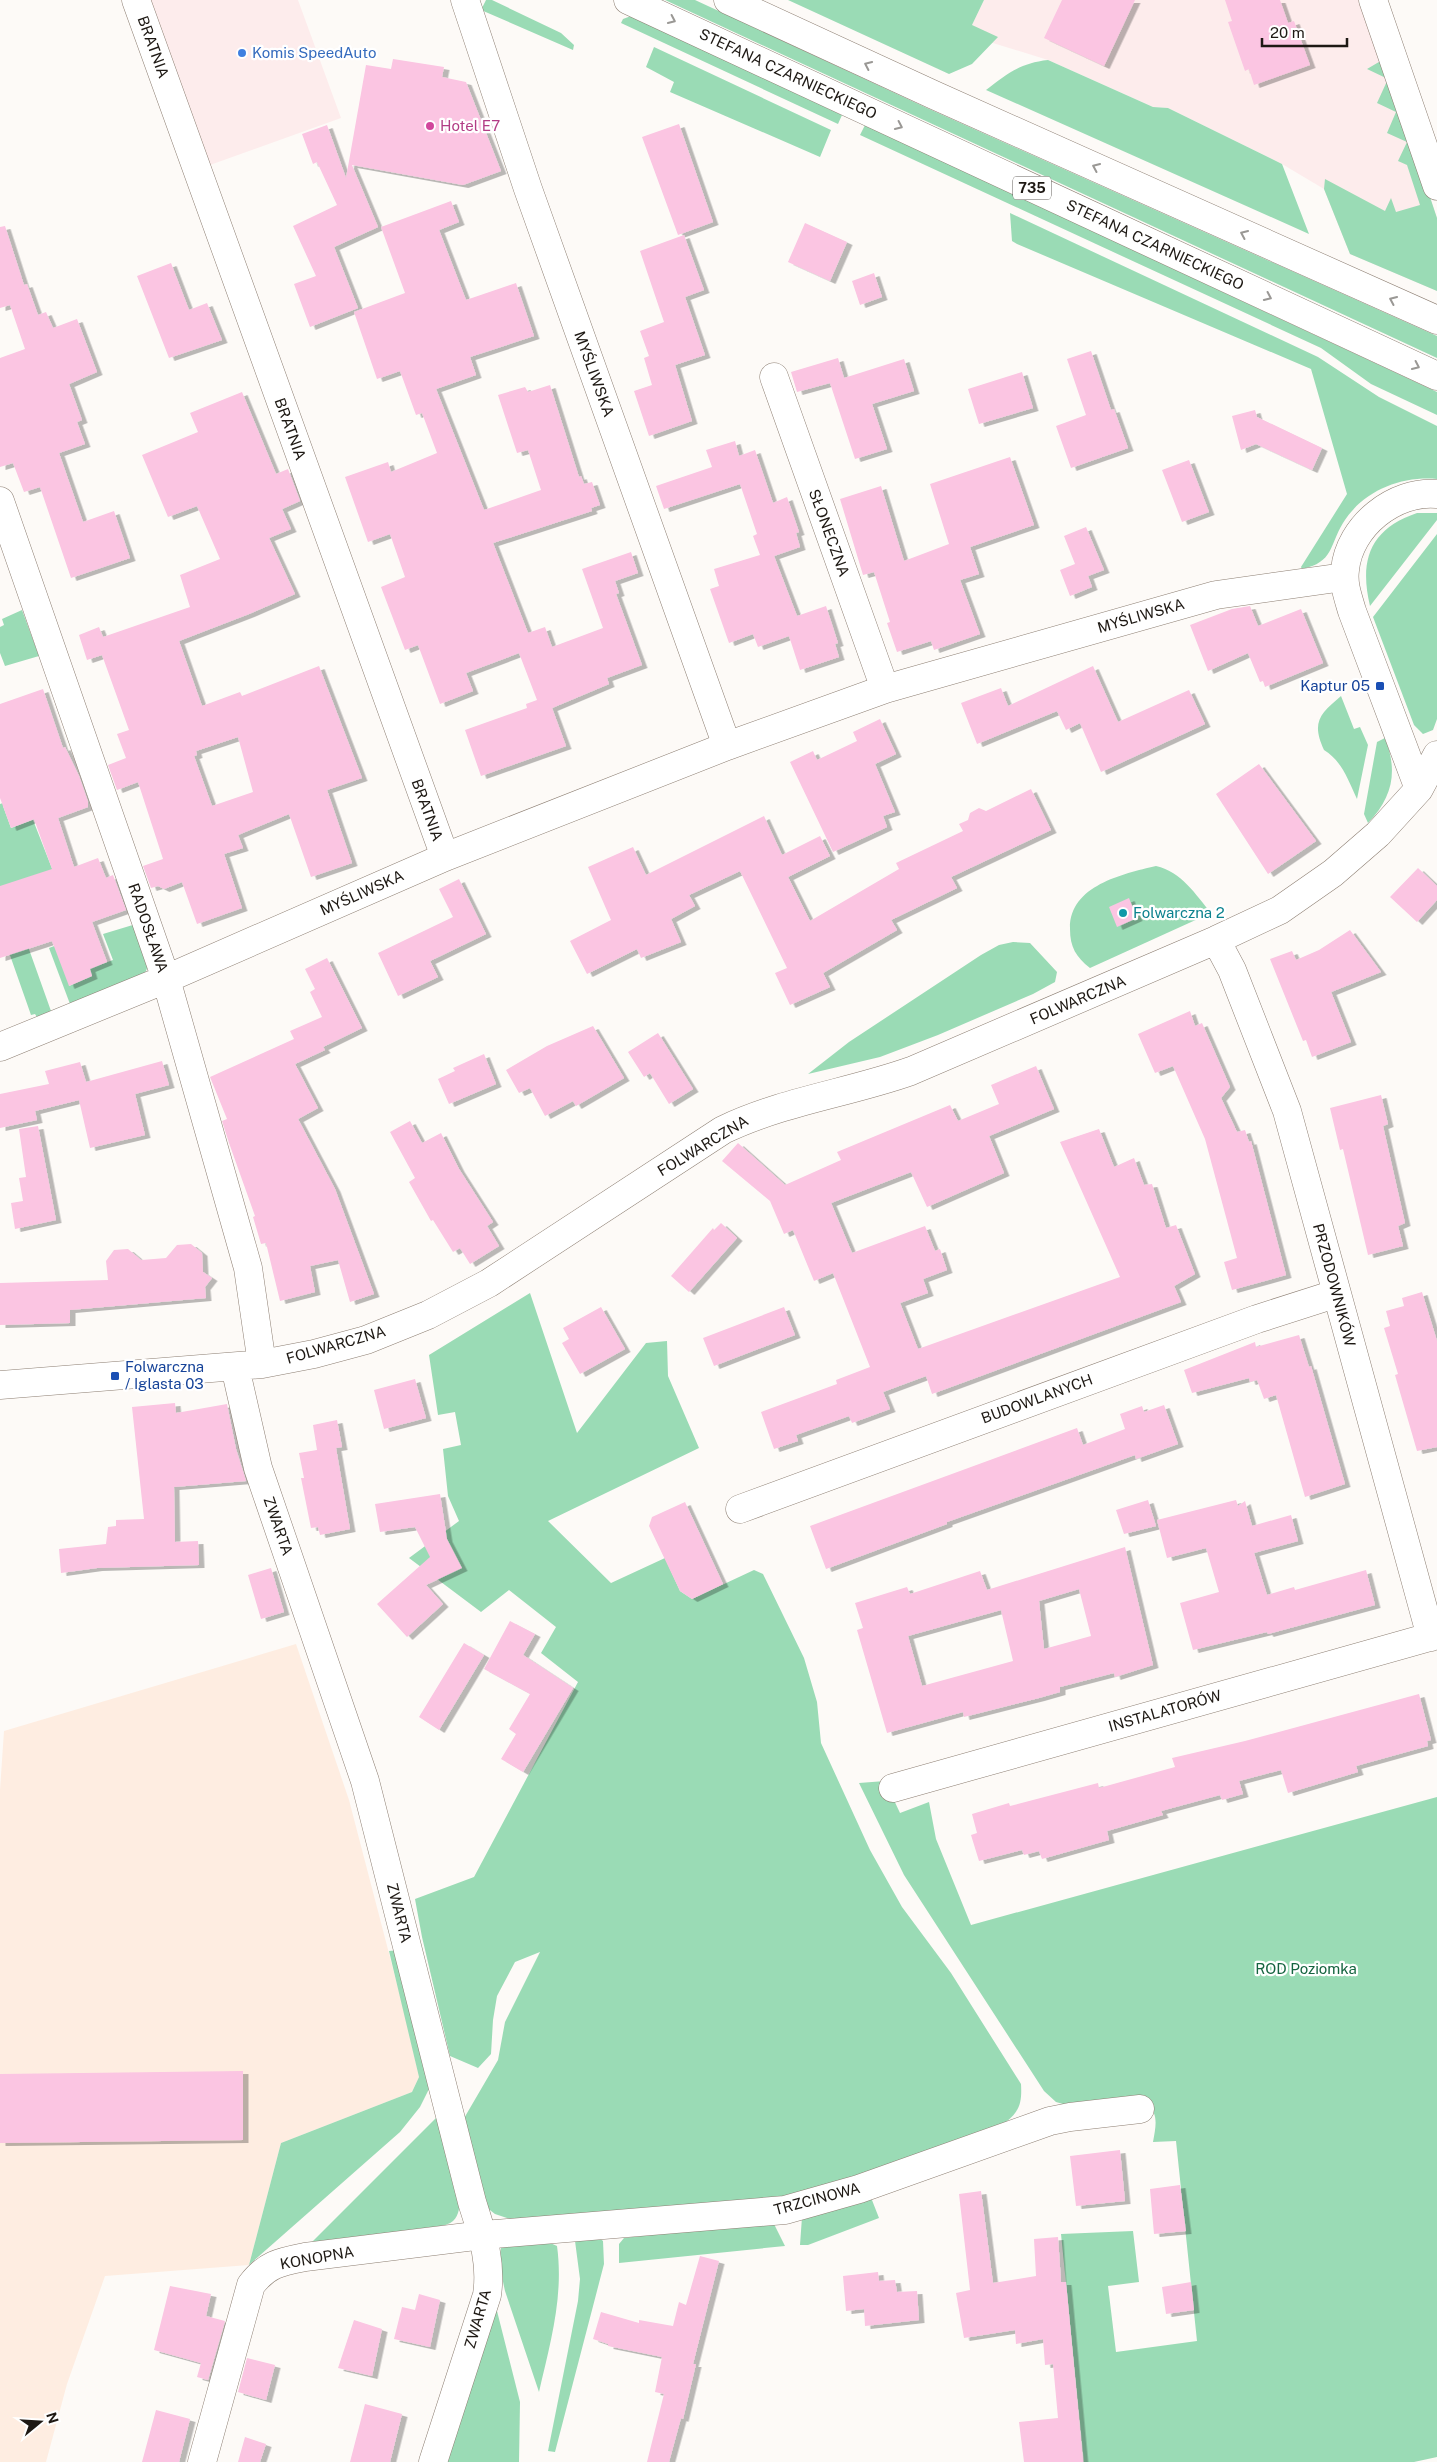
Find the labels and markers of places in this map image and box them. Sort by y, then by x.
place label: Komis SpeedAuto [252,44,376,61]
marker: Komis SpeedAuto [236,47,248,59]
place label: Hotel E7 [440,117,500,134]
marker: Hotel E7 [424,120,436,132]
place label: Kaptur 05 [1300,677,1370,694]
marker: Kaptur 05 [1374,680,1386,692]
place label: Folwarczna 2 [1133,904,1225,921]
marker: Folwarczna 2 [1117,907,1129,919]
place label: Folwarczna / Iglasta 03 [125,1358,204,1392]
marker: Folwarczna / Iglasta 03 [109,1370,121,1382]

